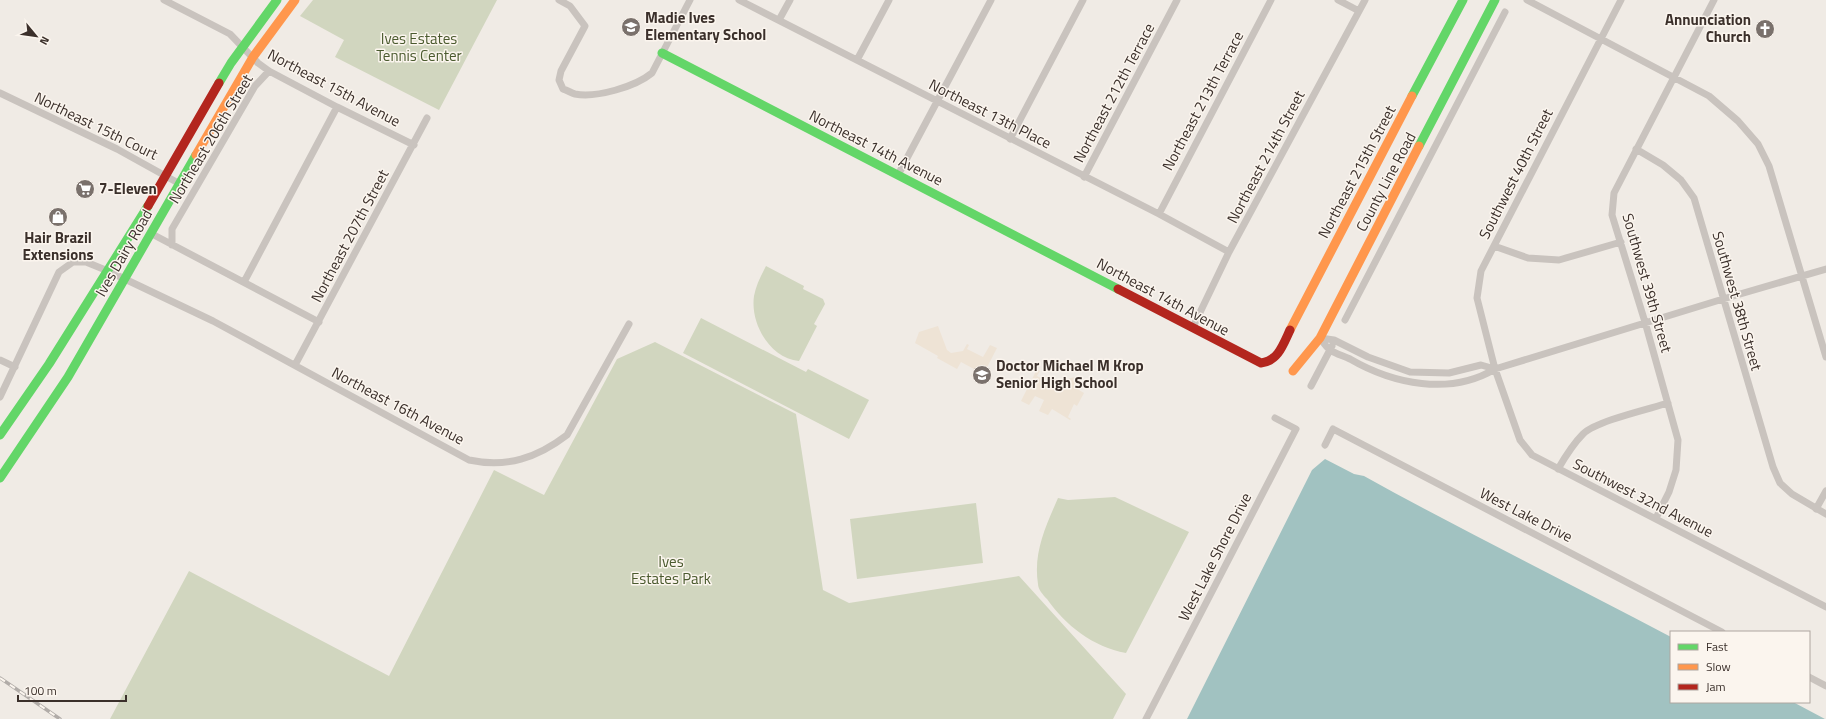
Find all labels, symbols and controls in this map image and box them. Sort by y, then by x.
place label: Madie Ives Elementary School [645,6,766,46]
place label: Annunciation Church [1665,8,1751,48]
north arrow [16,16,56,56]
school or university icon: Madie Ives Elementary School [620,16,642,38]
church icon: Annunciation Church [1754,18,1776,40]
street label: Northeast 212th Terrace [1067,19,1160,167]
park label: Ives Estates Tennis Center [376,27,462,67]
street label: Northeast 213th Terrace [1156,27,1249,175]
text: N [36,34,54,48]
street label: Northeast 15th Avenue [264,43,405,132]
street label: Northeast 206th Street [163,69,259,208]
street label: Northeast 13th Place [925,73,1055,154]
street label: Northeast 15th Court [31,86,163,166]
street label: Northeast 214th Street [1221,86,1311,227]
street label: Northeast 215th Street [1312,101,1402,242]
street label: Northeast 14th Avenue [805,104,947,191]
street label: Southwest 40th Street [1473,104,1559,243]
street label: County Line Road [1350,128,1421,236]
street label: Northeast 207th Street [305,165,395,306]
place label: 7-Eleven [99,177,157,200]
supermarket icon: 7-Eleven [74,178,96,200]
street label: Ives Dairy Road [89,205,158,301]
shop icon: Hair Brazil Extensions [47,206,69,228]
street label: Southwest 39th Street [1617,211,1679,356]
place label: Hair Brazil Extensions [22,226,94,266]
street label: Southwest 38th Street [1707,229,1769,374]
street label: Northeast 14th Avenue [1093,252,1234,341]
place label: Doctor Michael M Krop Senior High School [996,354,1144,394]
street label: Northeast 16th Avenue [328,361,469,450]
school or university icon: Doctor Michael M Krop Senior High School [971,364,993,386]
street label: Southwest 32nd Avenue [1569,452,1717,543]
street label: West Lake Drive [1476,481,1577,548]
street label: West Lake Shore Drive [1172,489,1257,625]
park label: Ives Estates Park [631,550,711,590]
legend [1670,631,1810,703]
text: Fast [1706,637,1729,656]
text: Slow [1706,657,1731,676]
scale bar [18,677,126,703]
text: Jam [1706,677,1726,696]
text: 100 m [24,681,57,700]

